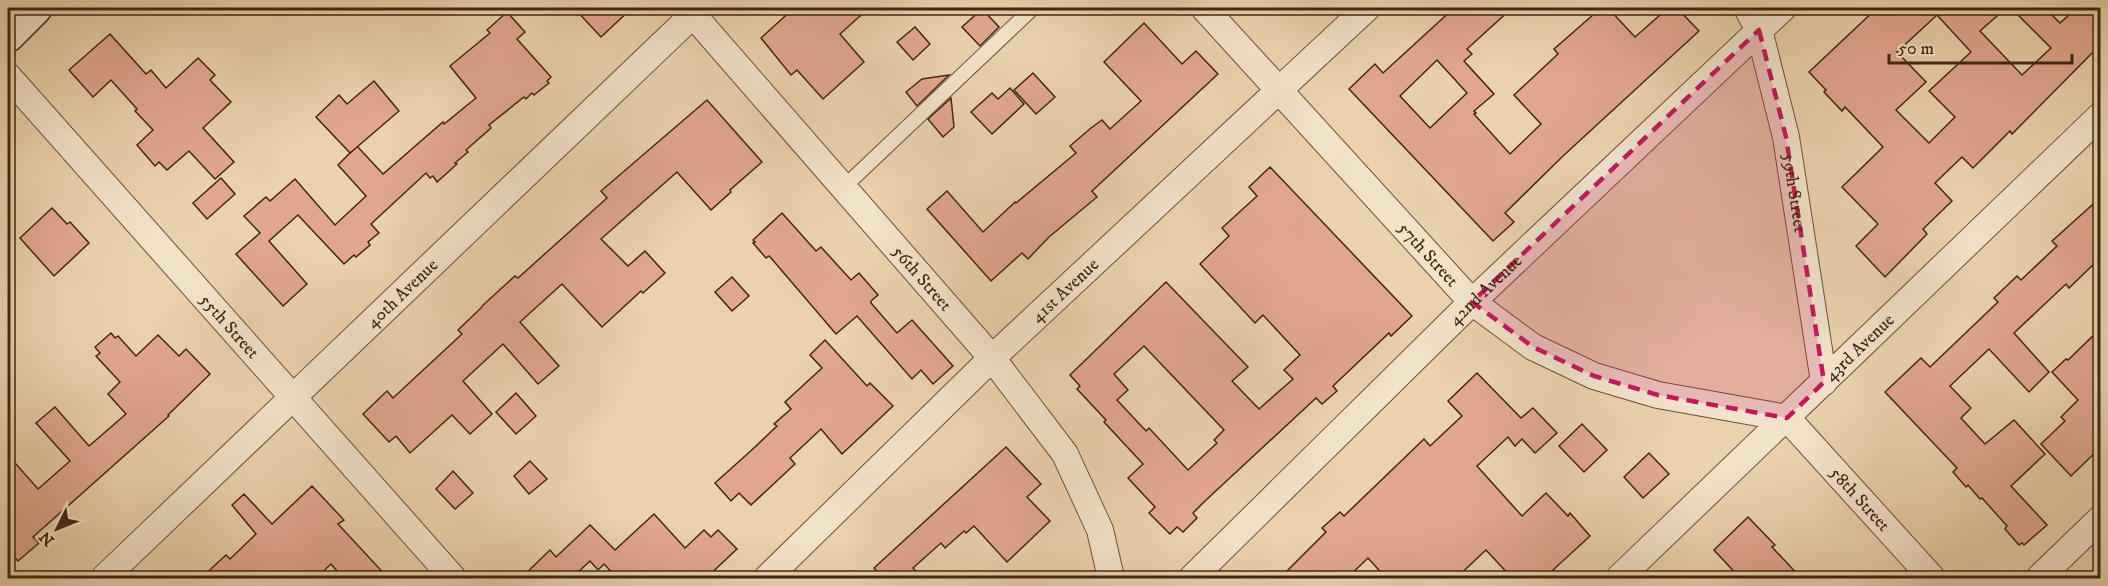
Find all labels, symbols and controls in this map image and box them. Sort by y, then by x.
scale bar [1889,27,2072,65]
text: 50 m [1898,38,1934,60]
street label: 59th Street [1777,152,1811,234]
street label: 57th Street [1392,218,1463,292]
street label: 56th Street [887,241,956,316]
street label: 42nd Avenue [1444,250,1527,331]
street label: 41st Avenue [1027,254,1104,328]
street label: 40th Avenue [362,255,443,333]
street label: 55th Street [194,290,264,364]
street label: 43rd Avenue [1820,309,1899,387]
street label: 58th Street [1825,463,1895,537]
north arrow [27,499,87,559]
text: N [35,527,59,550]

